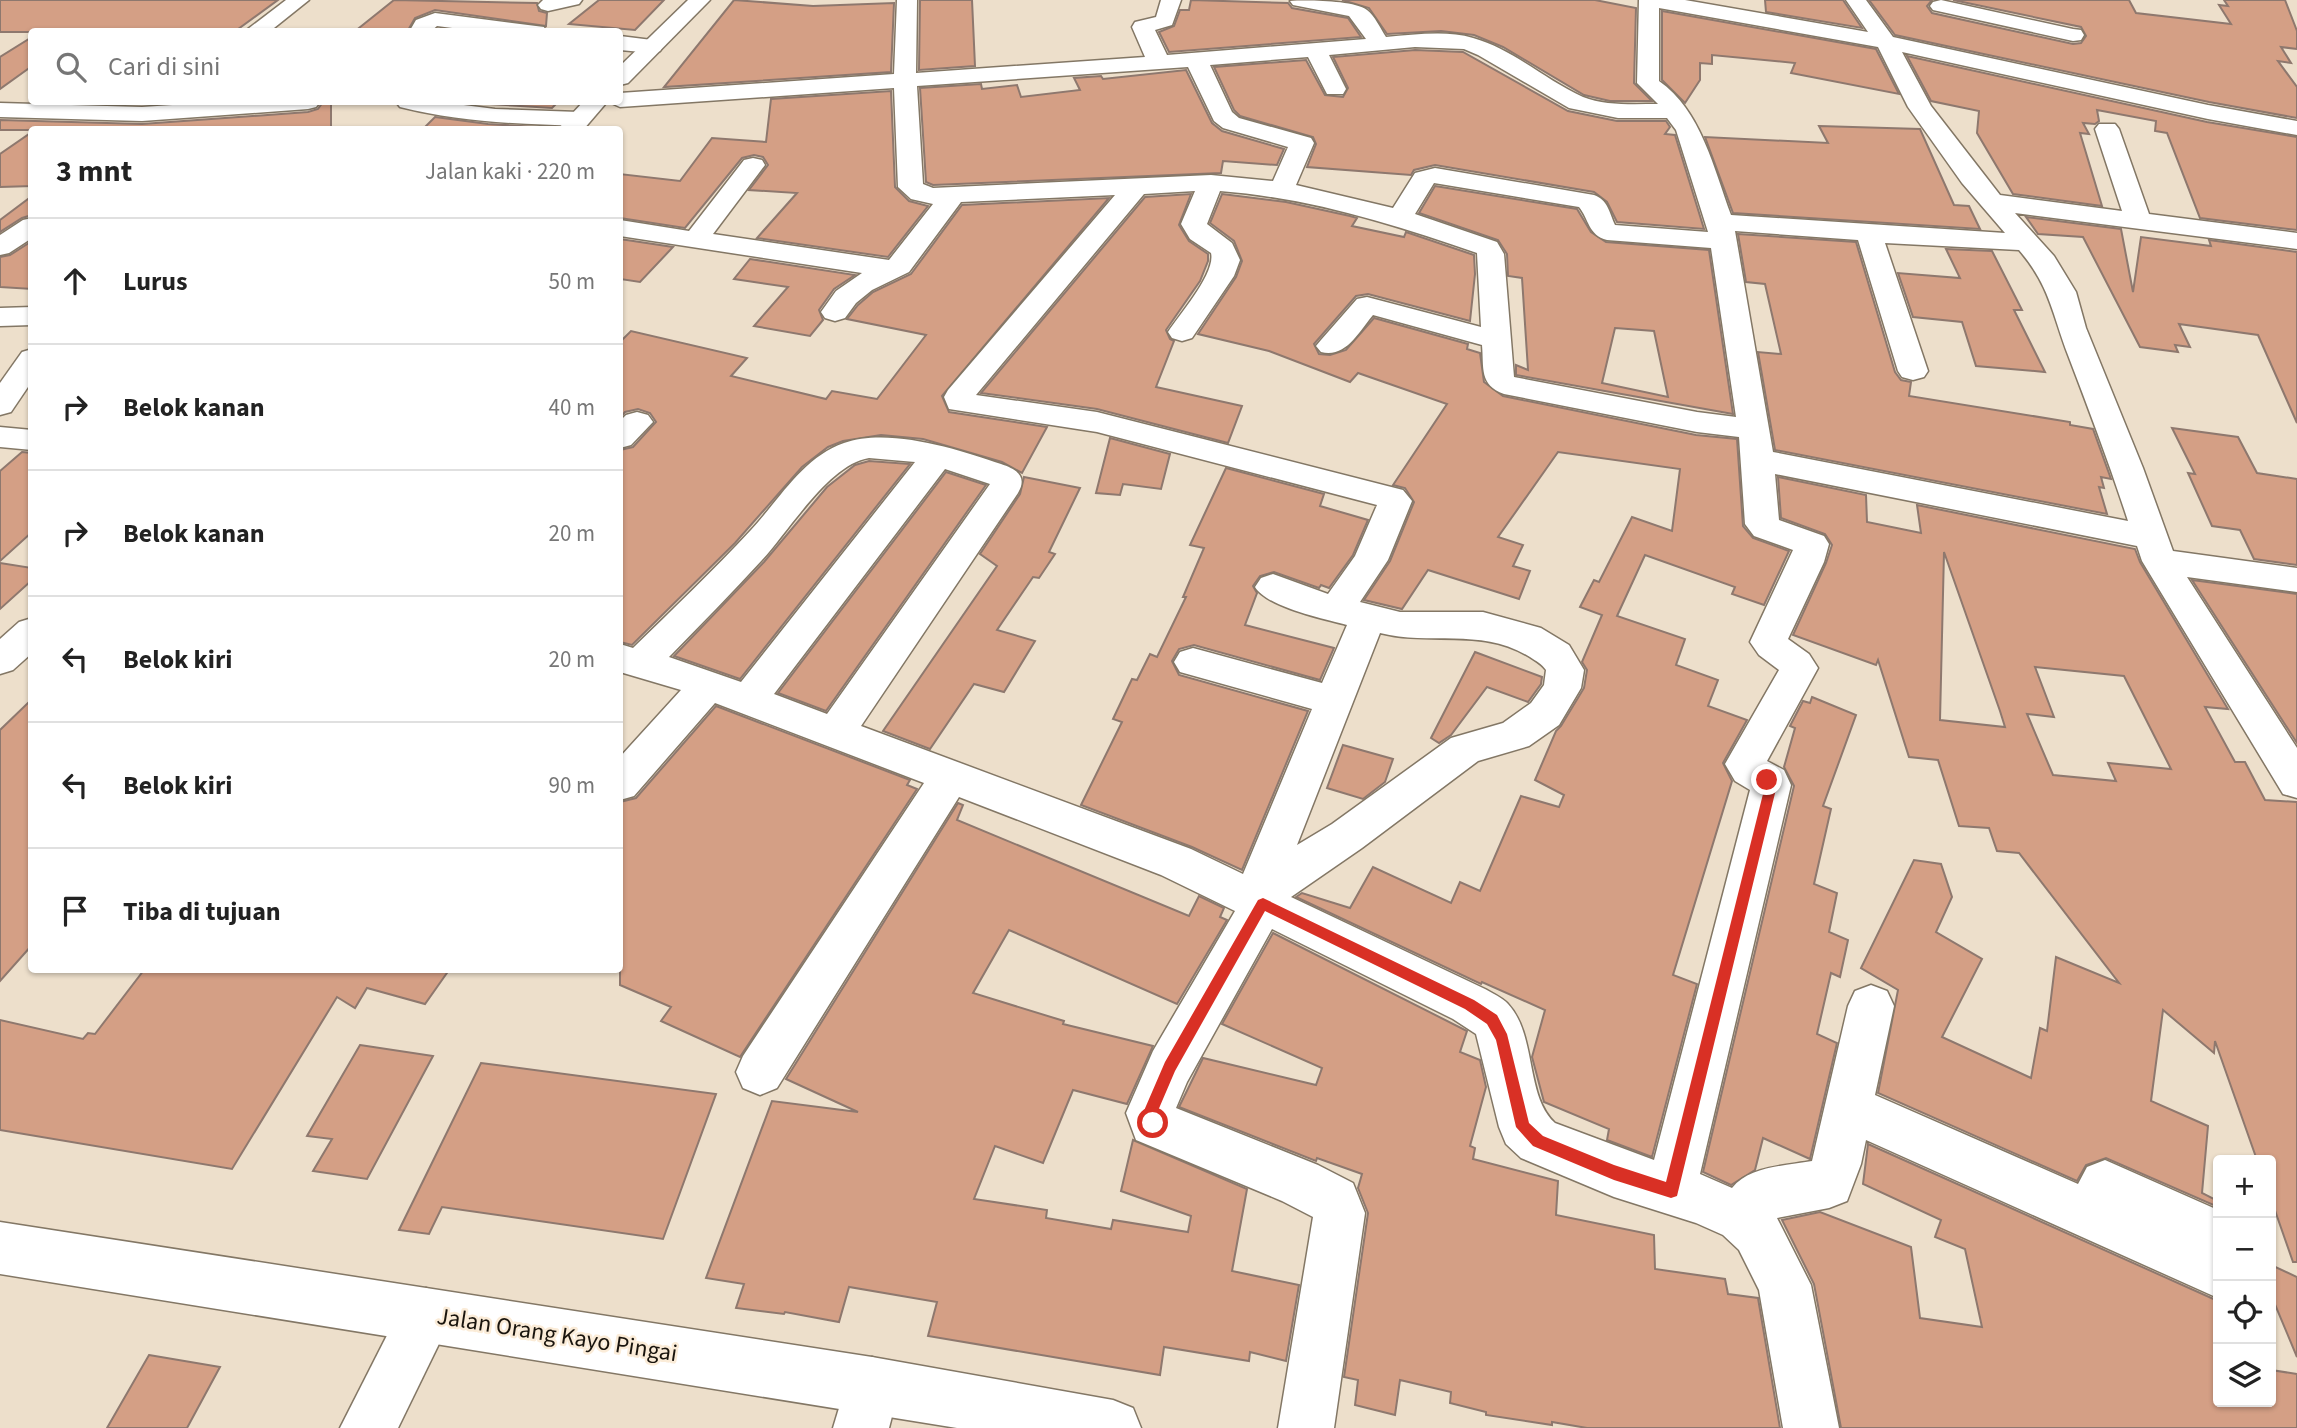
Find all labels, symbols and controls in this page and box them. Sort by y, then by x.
search box [28,28,623,105]
icon: search [52,48,90,86]
text: Cari di sini [108,48,221,85]
text: 3 mnt [56,150,132,193]
text: Jalan kaki · 220 m [425,155,595,188]
icon: ahead [56,262,94,300]
text: Lurus [123,263,188,300]
text: 50 m [548,265,595,298]
icon: right [56,388,94,426]
text: Belok kanan [123,389,265,426]
text: 40 m [548,391,595,424]
icon: right [56,514,94,552]
text: Belok kanan [123,515,265,552]
text: 20 m [548,517,595,550]
icon: left [56,640,94,678]
text: Belok kiri [123,641,232,678]
text: 20 m [548,643,595,676]
route end [1751,764,1782,795]
icon: left [56,766,94,804]
text: Belok kiri [123,767,232,804]
text: 90 m [548,769,595,802]
icon: arrive [56,892,94,930]
text: Tiba di tujuan [123,893,281,930]
route start [1137,1107,1168,1138]
map controls [2213,1155,2276,1407]
button: + [2213,1155,2276,1218]
button: − [2213,1218,2276,1281]
button: locate [2213,1281,2276,1344]
street label: Jalan Orang Kayo Pingai [434,1299,680,1371]
button: layers [2213,1344,2276,1407]

